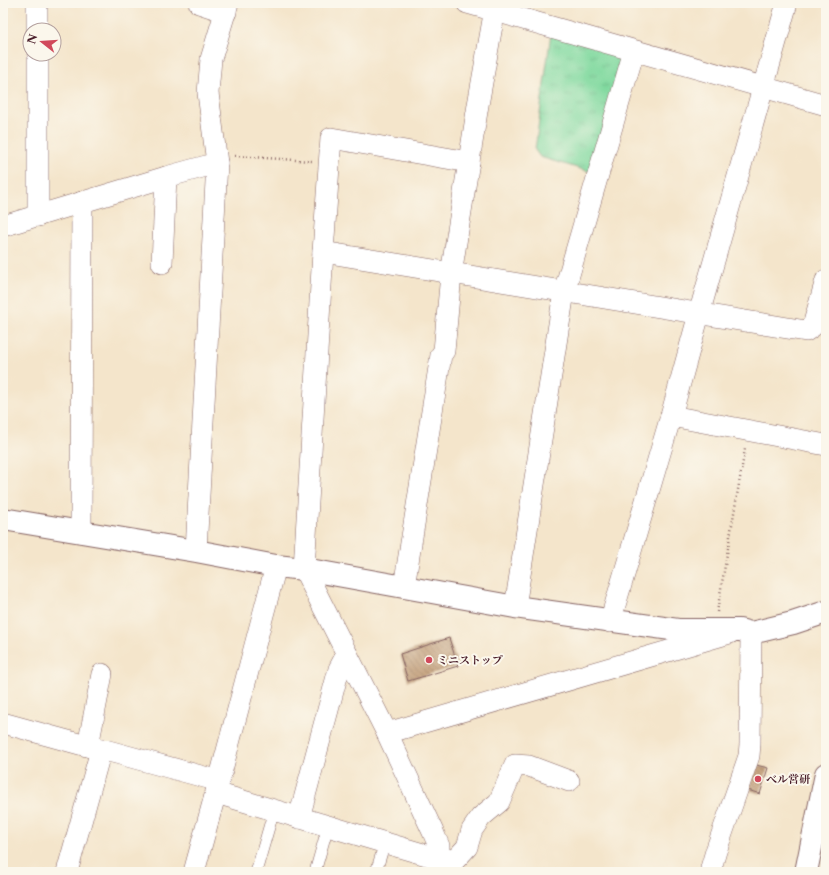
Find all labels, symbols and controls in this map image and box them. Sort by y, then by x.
north arrow [22,22,62,62]
text: N [24,32,41,46]
place label: ミニストップ [437,653,503,667]
marker: ミニストップ [424,655,434,665]
place label: べル営研 [766,772,811,786]
marker: べル営研 [753,774,763,784]

